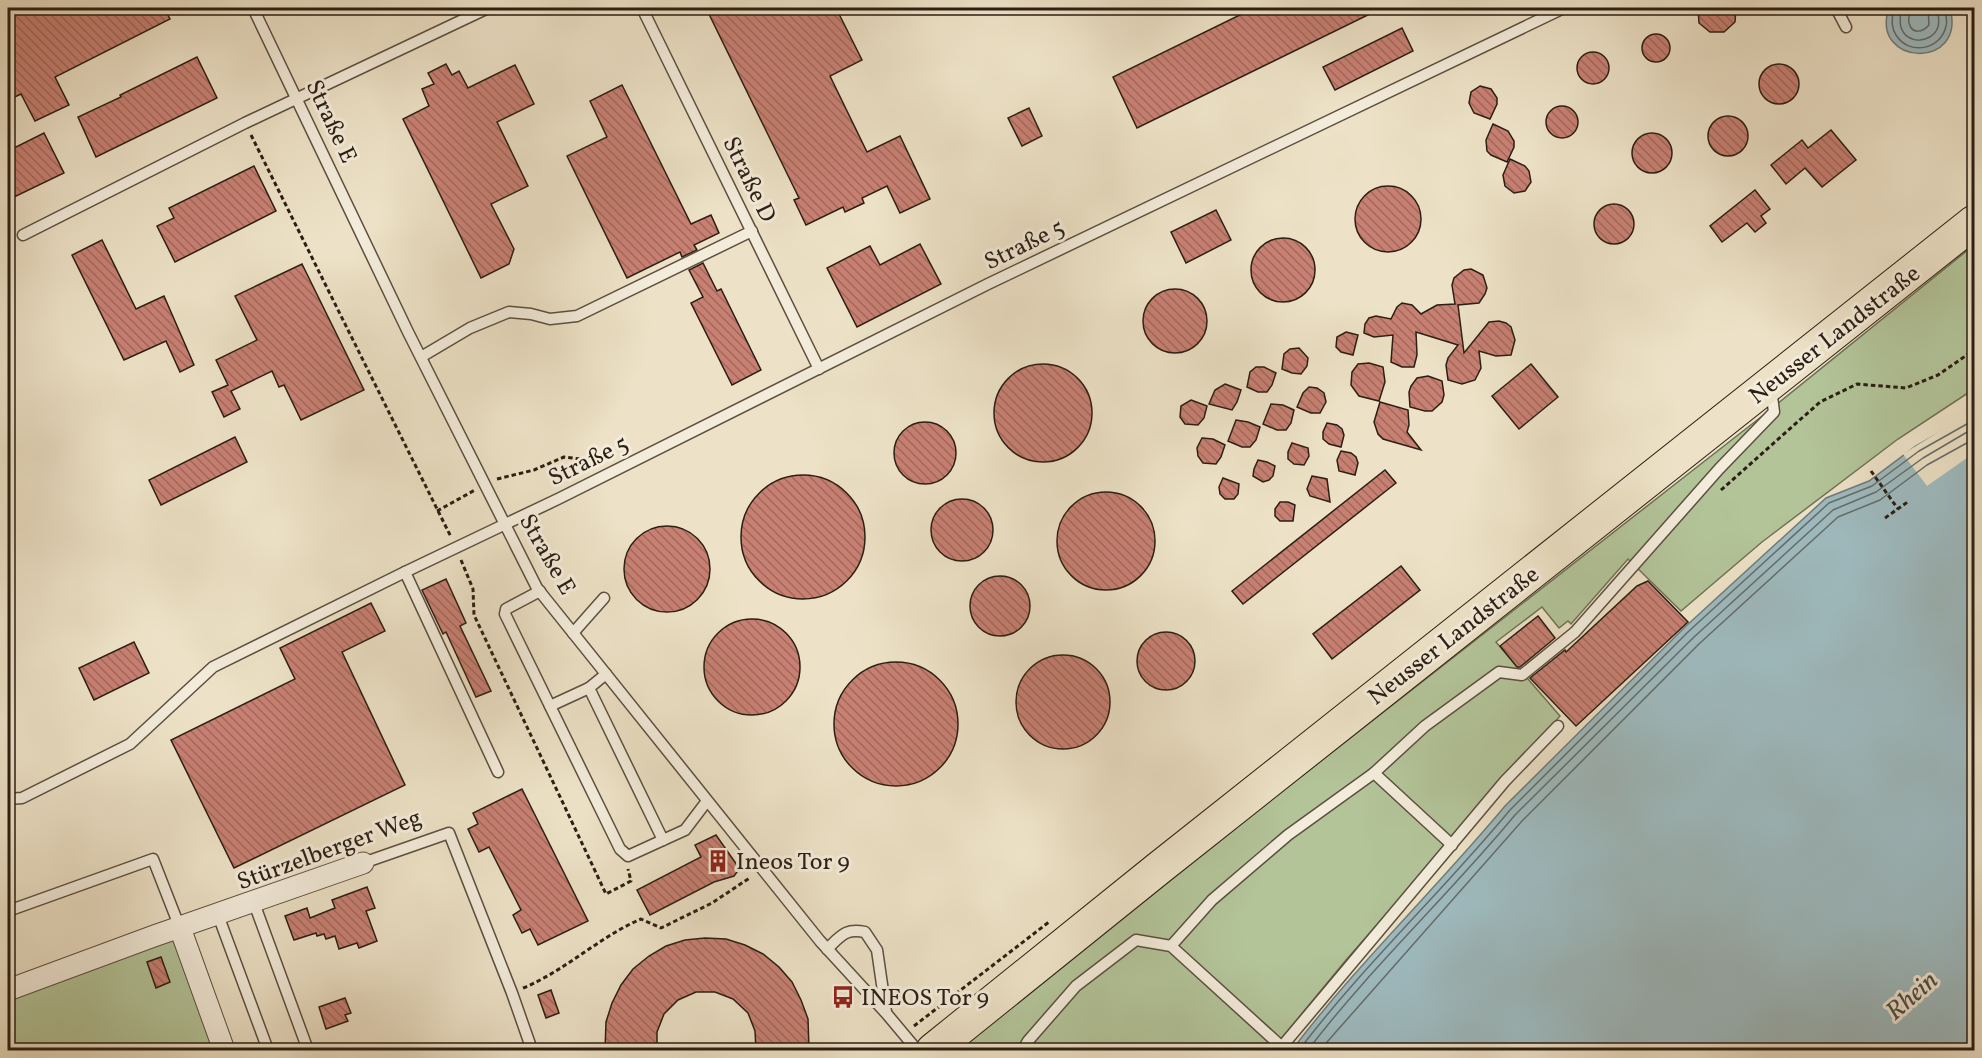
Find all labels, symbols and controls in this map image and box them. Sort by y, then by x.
street label: Straße E [296,74,364,169]
street label: Straße D [713,131,784,229]
street label: Straße 5 [979,212,1071,280]
street label: Neusser Landstraße [1742,258,1928,413]
street label: Straße 5 [543,428,635,496]
street label: Straße E [509,508,583,602]
street label: Neusser Landstraße [1361,559,1547,714]
street label: Stürzelberger Weg [233,802,427,900]
place label: Ineos Tor 9 [736,846,850,880]
building icon: Ineos Tor 9 [705,848,731,874]
water label: Rhein [1878,964,1946,1029]
place label: INEOS Tor 9 [861,982,989,1016]
bus stop icon: INEOS Tor 9 [830,984,856,1010]

